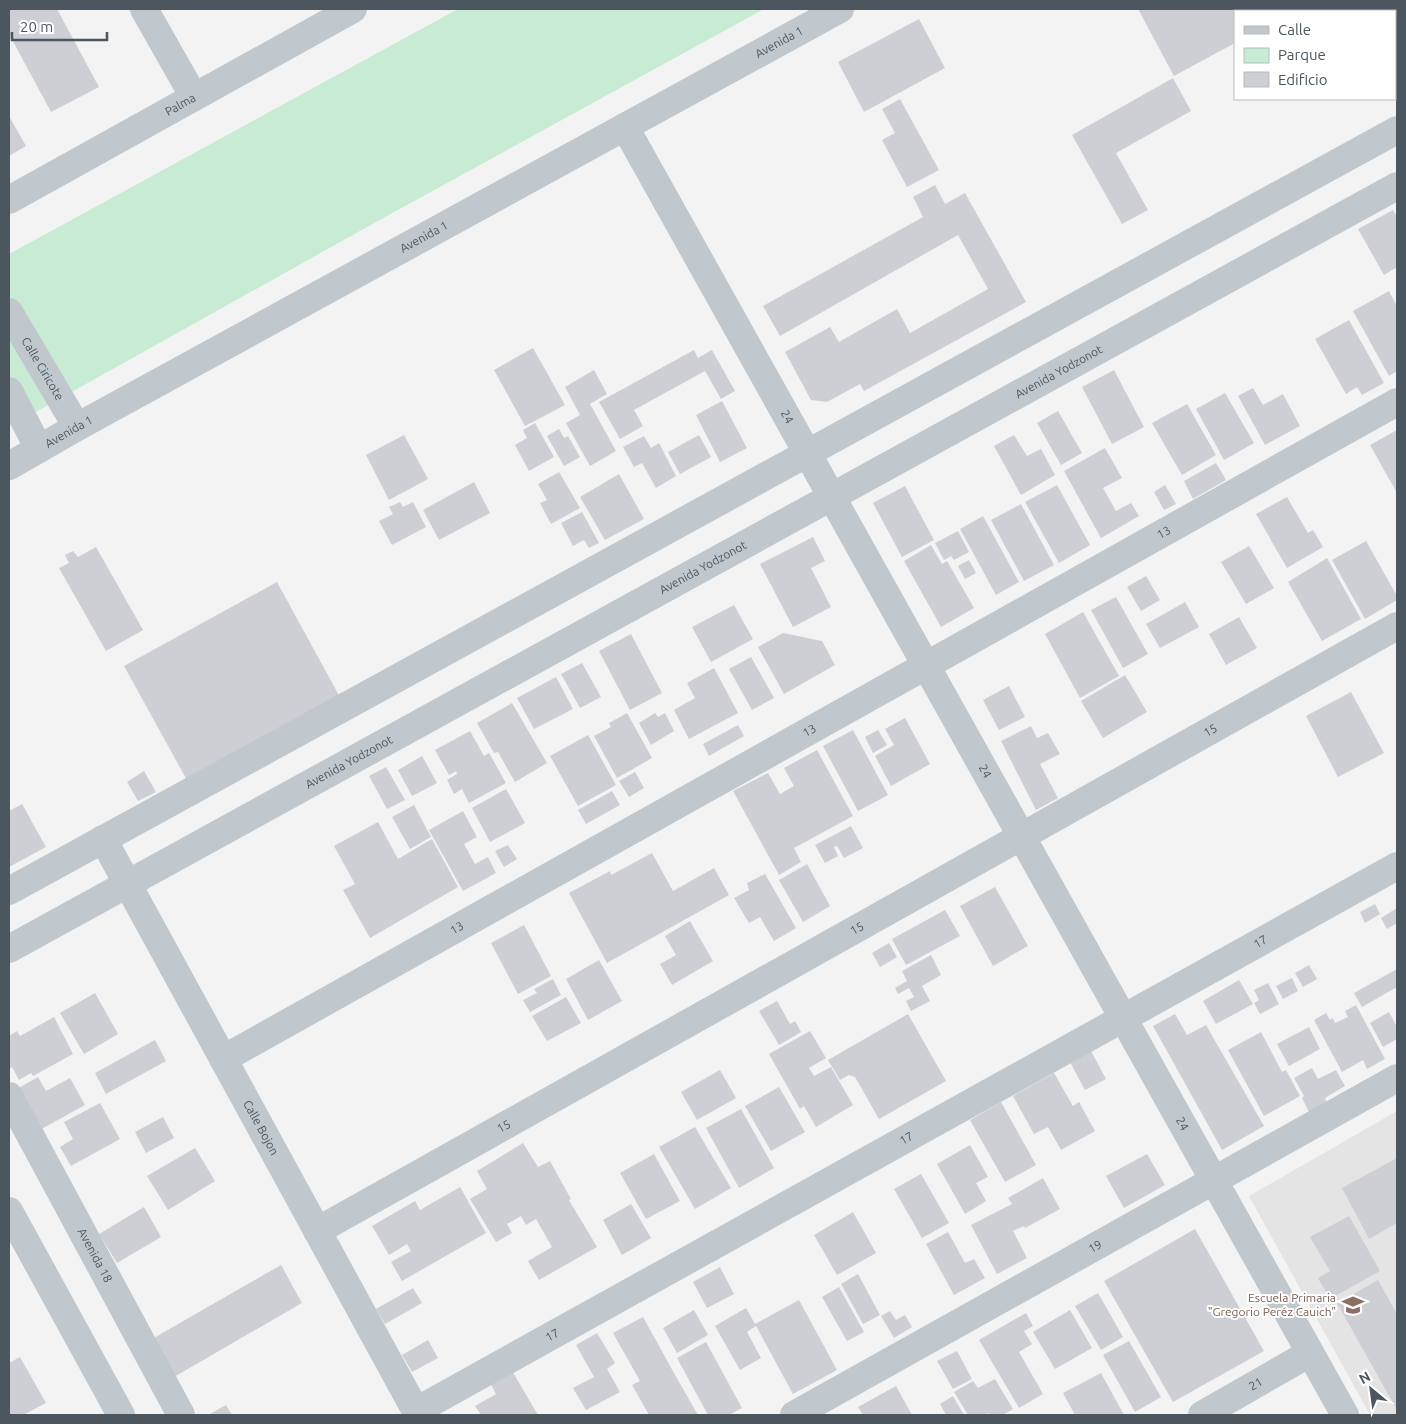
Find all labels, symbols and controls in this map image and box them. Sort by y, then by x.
scale bar [12,10,108,42]
legend [1234,10,1396,100]
text: 20 m [20,18,53,35]
text: Calle [1278,21,1311,38]
street label: Avenida 1 [753,24,805,60]
text: Parque [1278,46,1326,63]
text: Edificio [1278,71,1327,88]
street label: Palma [163,91,198,118]
street label: Avenida 1 [398,218,450,255]
street label: Calle Ciricote [19,335,67,402]
street label: Avenida Yodzonot [1013,342,1105,401]
street label: 24 [778,407,797,426]
street label: Avenida 1 [43,413,95,450]
street label: 13 [1154,523,1173,541]
street label: Avenida Yodzonot [657,538,749,596]
street label: 13 [800,721,818,739]
street label: 15 [1201,721,1219,739]
street label: Avenida Yodzonot [303,732,395,791]
street label: 24 [977,762,995,780]
street label: 13 [448,919,466,937]
street label: 15 [848,919,866,937]
street label: 17 [1251,932,1269,950]
street label: Calle Bojon [241,1098,282,1157]
street label: 24 [1174,1114,1192,1133]
street label: 15 [494,1117,513,1135]
street label: 17 [897,1129,915,1147]
street label: Avenida 18 [76,1226,115,1285]
street label: 19 [1086,1237,1104,1255]
place label: Escuela Primaria "Gregorio Peréz Cauich" [1208,1291,1336,1318]
school or university icon: Escuela Primaria "Gregorio Peréz Cauich" [1340,1292,1366,1318]
street label: 17 [543,1326,561,1344]
north arrow [1346,1364,1396,1414]
text: N [1356,1368,1373,1387]
street label: 21 [1246,1375,1265,1393]

